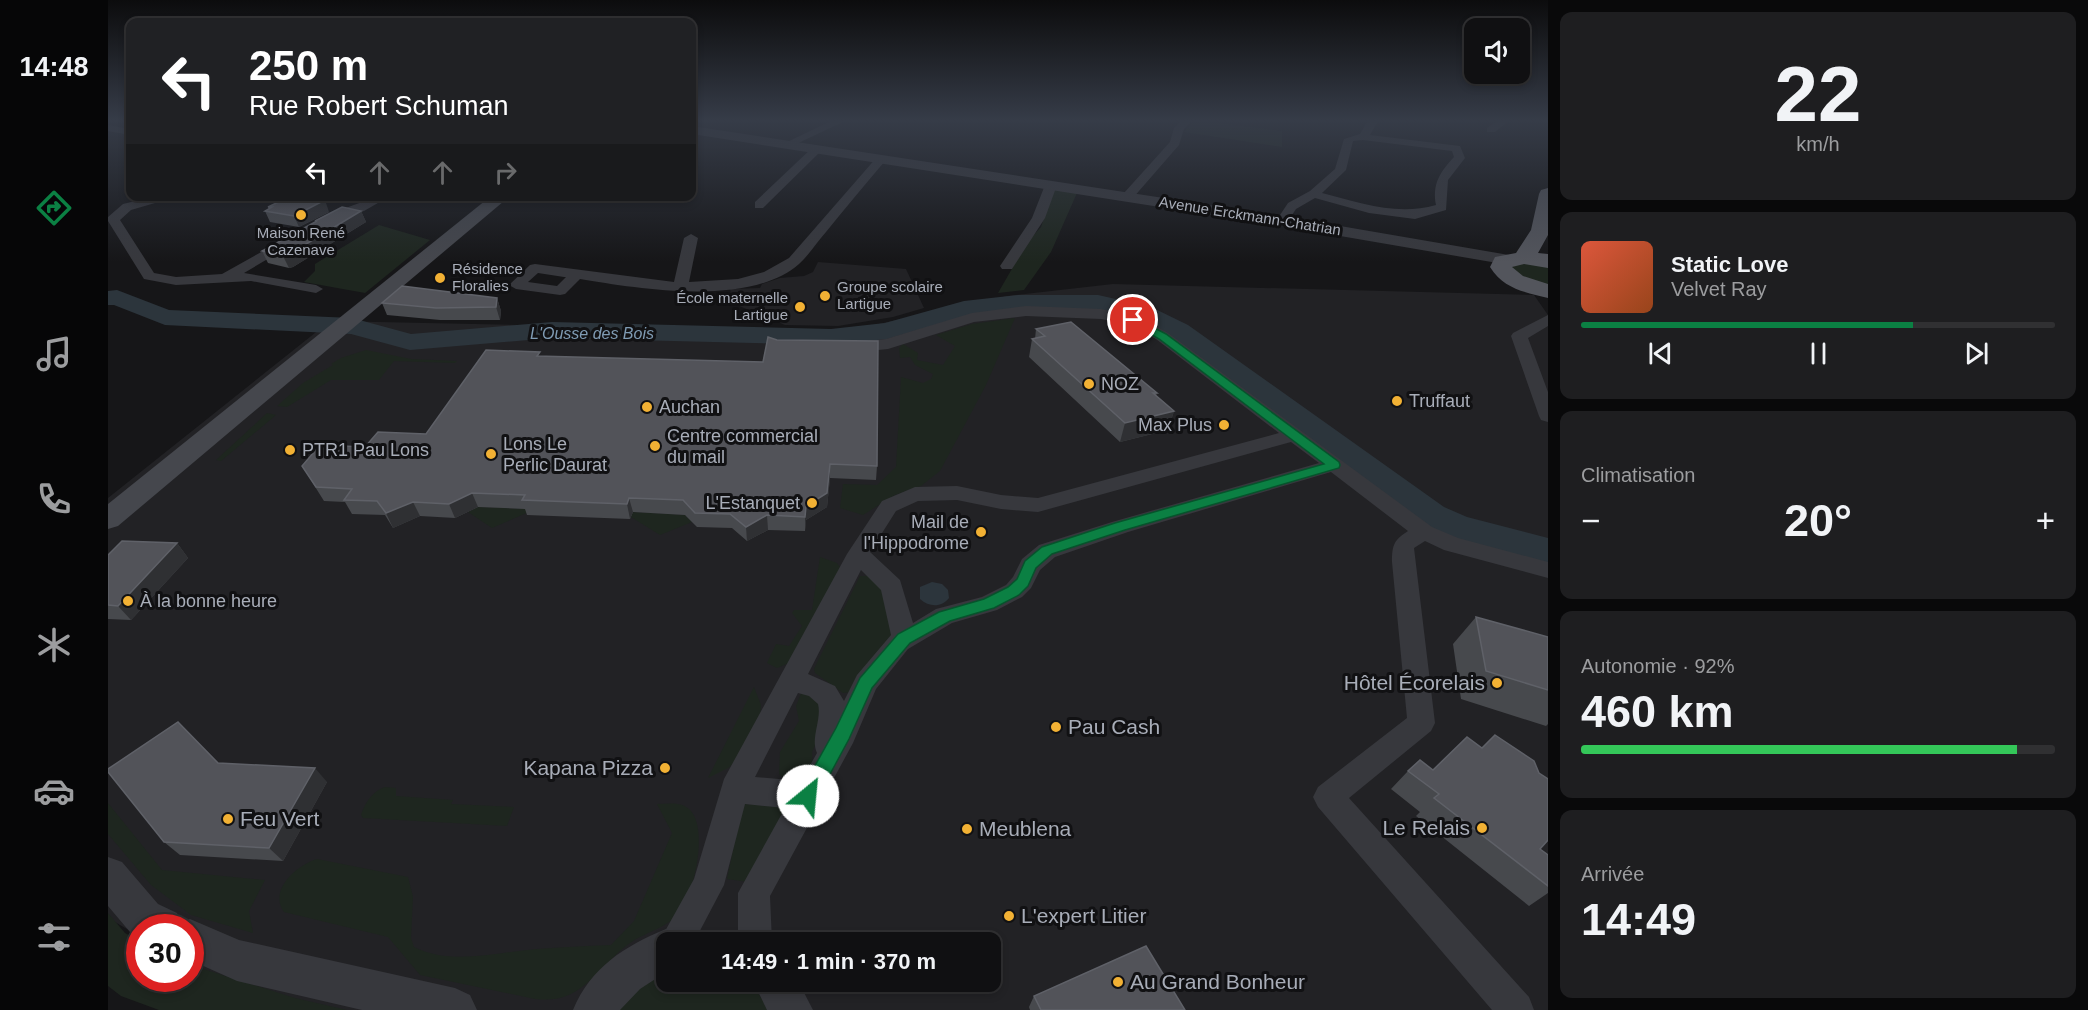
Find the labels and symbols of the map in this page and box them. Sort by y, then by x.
street label: Avenue Erckmann-Chatrian [1158,193,1342,238]
marker: Maison René Cazenave [294,208,308,222]
place label: Maison René Cazenave [257,224,345,258]
place label: Résidence Floralies [452,260,523,294]
marker: Résidence Floralies [433,271,447,285]
place label: Groupe scolaire Lartigue [837,278,943,312]
place label: École maternelle Lartigue [676,289,788,323]
marker: Groupe scolaire Lartigue [818,289,832,303]
pin [1107,294,1158,345]
marker: École maternelle Lartigue [793,300,807,314]
water label: L'Ousse des Bois [530,325,654,342]
place label: NOZ [1101,374,1139,394]
marker: NOZ [1082,377,1096,391]
place label: Truffaut [1409,391,1470,411]
marker: Truffaut [1390,394,1404,408]
place label: Auchan [659,397,720,417]
marker: Auchan [640,400,654,414]
place label: Max Plus [1138,415,1212,435]
marker: Max Plus [1217,418,1231,432]
place label: Centre commercial du mail [667,426,818,467]
place label: Lons Le Perlic Daurat [503,434,607,475]
marker: Centre commercial du mail [648,439,662,453]
place label: PTR1 Pau Lons [302,440,429,460]
marker: PTR1 Pau Lons [283,443,297,457]
marker: Lons Le Perlic Daurat [484,447,498,461]
place label: L'Estanquet [705,493,800,513]
marker: L'Estanquet [805,496,819,510]
place label: Mail de l'Hippodrome [864,512,969,553]
marker: Mail de l'Hippodrome [974,525,988,539]
place label: À la bonne heure [140,591,277,611]
marker: À la bonne heure [121,594,135,608]
place label: Hôtel Écorelais [1344,671,1485,694]
marker: Hôtel Écorelais [1490,676,1504,690]
place label: Pau Cash [1068,715,1160,738]
marker: Pau Cash [1049,720,1063,734]
place label: Kapana Pizza [523,756,653,779]
marker: Kapana Pizza [658,761,672,775]
position arrow [776,764,840,828]
place label: Feu Vert [240,807,320,830]
marker: Feu Vert [221,812,235,826]
place label: Le Relais [1382,816,1470,839]
place label: Meublena [979,817,1072,840]
marker: Le Relais [1475,821,1489,835]
marker: Meublena [960,822,974,836]
place label: L'expert Litier [1021,904,1146,927]
marker: L'expert Litier [1002,909,1016,923]
speed limit sign: 30 [126,914,204,992]
place label: Au Grand Bonheur [1130,970,1305,993]
marker: Au Grand Bonheur [1111,975,1125,989]

